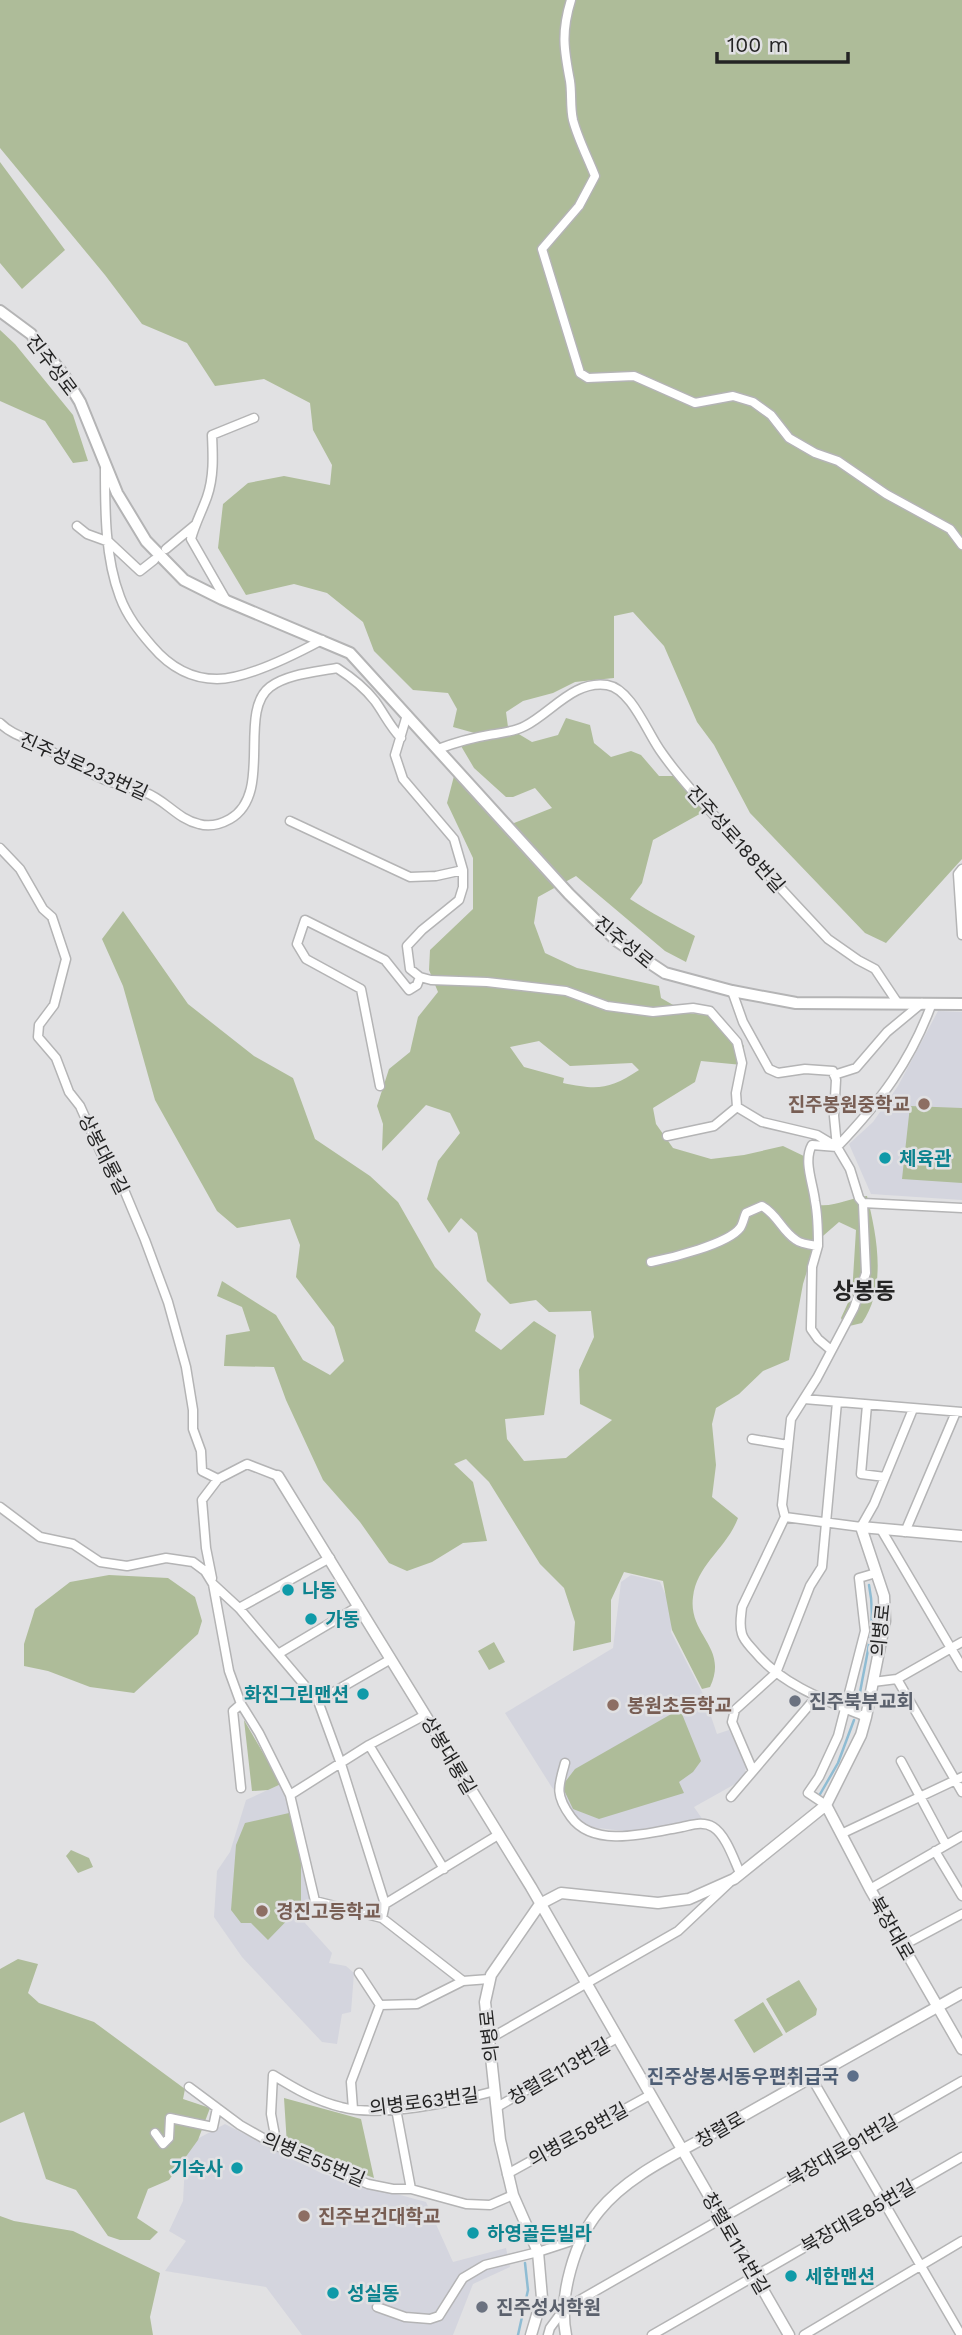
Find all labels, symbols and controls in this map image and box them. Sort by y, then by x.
scale bar [717,21,848,65]
text: 100 m [727,32,789,57]
street label: 진주성로 [21,330,82,400]
street label: 진주성로233번길 [16,728,152,805]
street label: 진주성로188번길 [682,781,790,897]
street label: 진주성로 [589,911,658,973]
place label: 진주봉원중학교 [788,1093,910,1116]
marker: 진주봉원중학교 [916,1096,932,1112]
street label: 상봉대룡길 [73,1110,134,1198]
place label: 체육관 [899,1147,952,1170]
marker: 체육관 [877,1150,893,1166]
district label: 상봉동 [832,1278,896,1305]
place label: 나동 [302,1579,337,1602]
marker: 나동 [280,1582,296,1598]
street label: 의병로 [866,1603,895,1657]
place label: 가동 [325,1608,360,1631]
marker: 가동 [303,1611,319,1627]
place label: 화진그린맨션 [244,1683,349,1706]
marker: 화진그린맨션 [355,1686,371,1702]
place label: 진주북부교회 [809,1690,914,1713]
marker: 진주북부교회 [787,1693,803,1709]
place label: 봉원초등학교 [627,1694,732,1717]
marker: 봉원초등학교 [605,1697,621,1713]
street label: 상봉대룡길 [416,1712,481,1799]
street label: 북장대로 [864,1892,919,1964]
place label: 경진고등학교 [276,1900,381,1923]
marker: 경진고등학교 [254,1903,270,1919]
street label: 의병로 [475,2009,504,2063]
street label: 창렬로113번길 [504,2033,614,2110]
place label: 진주상봉서동우편취급국 [647,2065,839,2088]
marker: 진주상봉서동우편취급국 [845,2068,861,2084]
street label: 의병로63번길 [368,2083,480,2120]
street label: 의병로58번길 [524,2098,632,2171]
street label: 창렬로 [692,2106,749,2153]
street label: 북장대로91번길 [783,2109,902,2191]
street label: 의병로55번길 [259,2127,369,2191]
place label: 기숙사 [171,2157,224,2180]
marker: 기숙사 [229,2160,245,2176]
street label: 북장대로85번길 [797,2175,919,2258]
street label: 창렬로114번길 [697,2188,774,2298]
place label: 진주보건대학교 [318,2205,440,2228]
marker: 진주보건대학교 [296,2208,312,2224]
place label: 하영골든빌라 [487,2222,592,2245]
marker: 하영골든빌라 [465,2225,481,2241]
place label: 세한맨션 [805,2265,875,2288]
marker: 세한맨션 [783,2268,799,2284]
place label: 성실동 [347,2282,399,2305]
marker: 성실동 [325,2285,341,2301]
place label: 진주성서학원 [496,2296,601,2319]
marker: 진주성서학원 [474,2299,490,2315]

